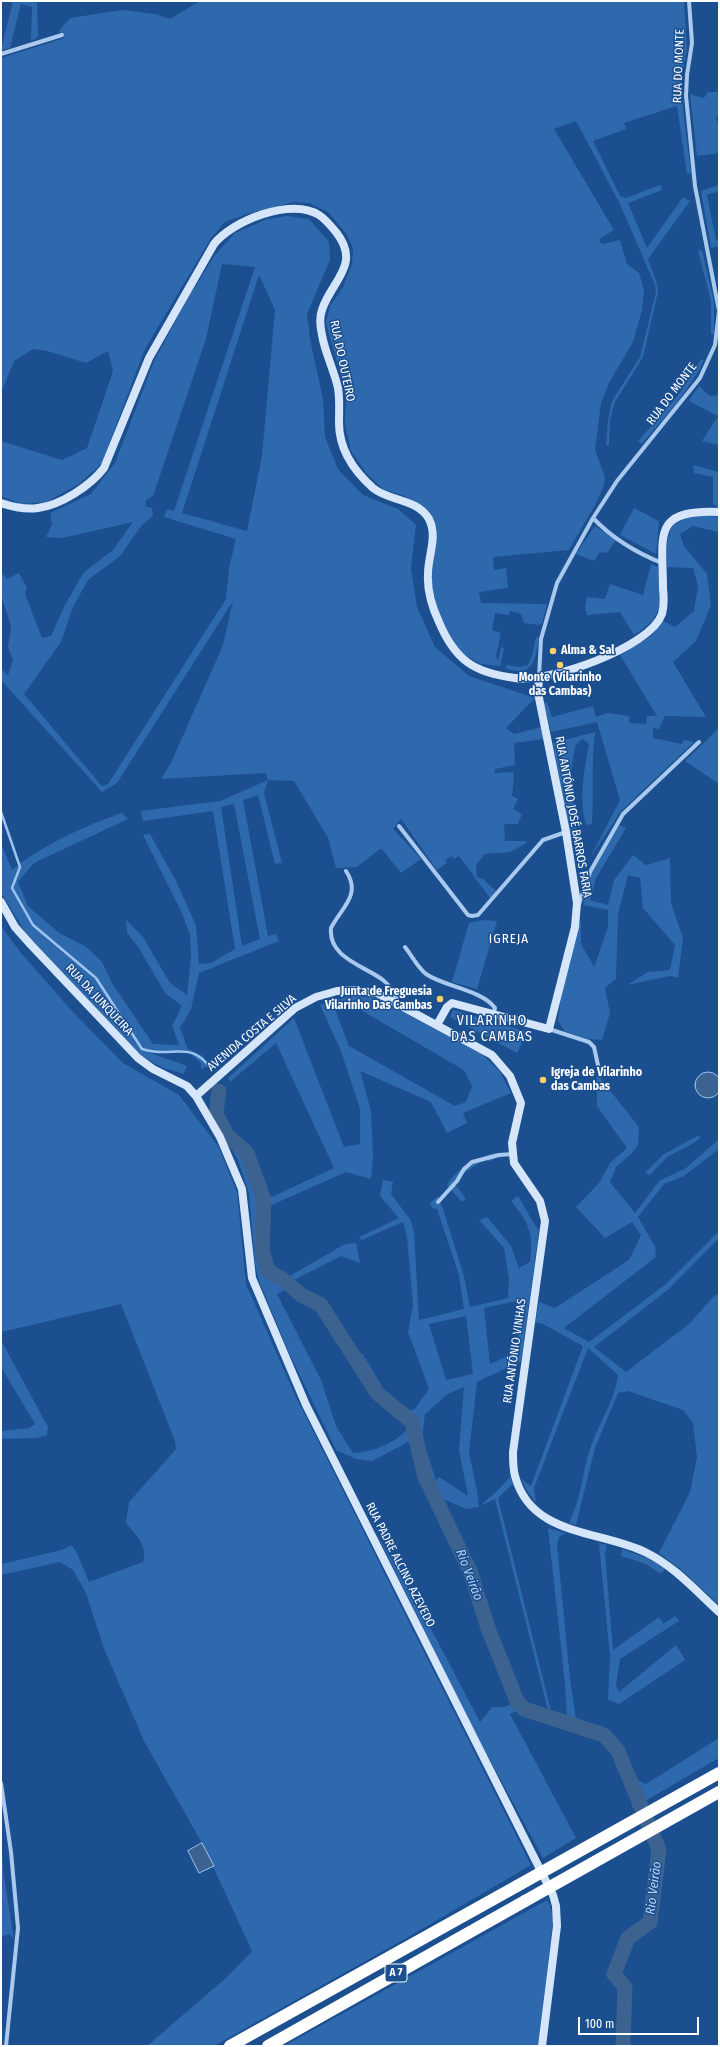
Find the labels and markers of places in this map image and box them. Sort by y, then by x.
place label: Alma & Sal [561,644,615,658]
marker: Alma & Sal [548,646,558,656]
marker: Monte (Vilarinho das Cambas) [555,660,565,670]
place label: Monte (Vilarinho das Cambas) [519,671,601,699]
place label: Junta de Freguesia Vilarinho Das Cambas [325,985,432,1013]
marker: Junta de Freguesia Vilarinho Das Cambas [435,994,445,1004]
place label: Igreja de Vilarinho das Cambas [551,1066,642,1094]
marker: Igreja de Vilarinho das Cambas [538,1075,548,1085]

